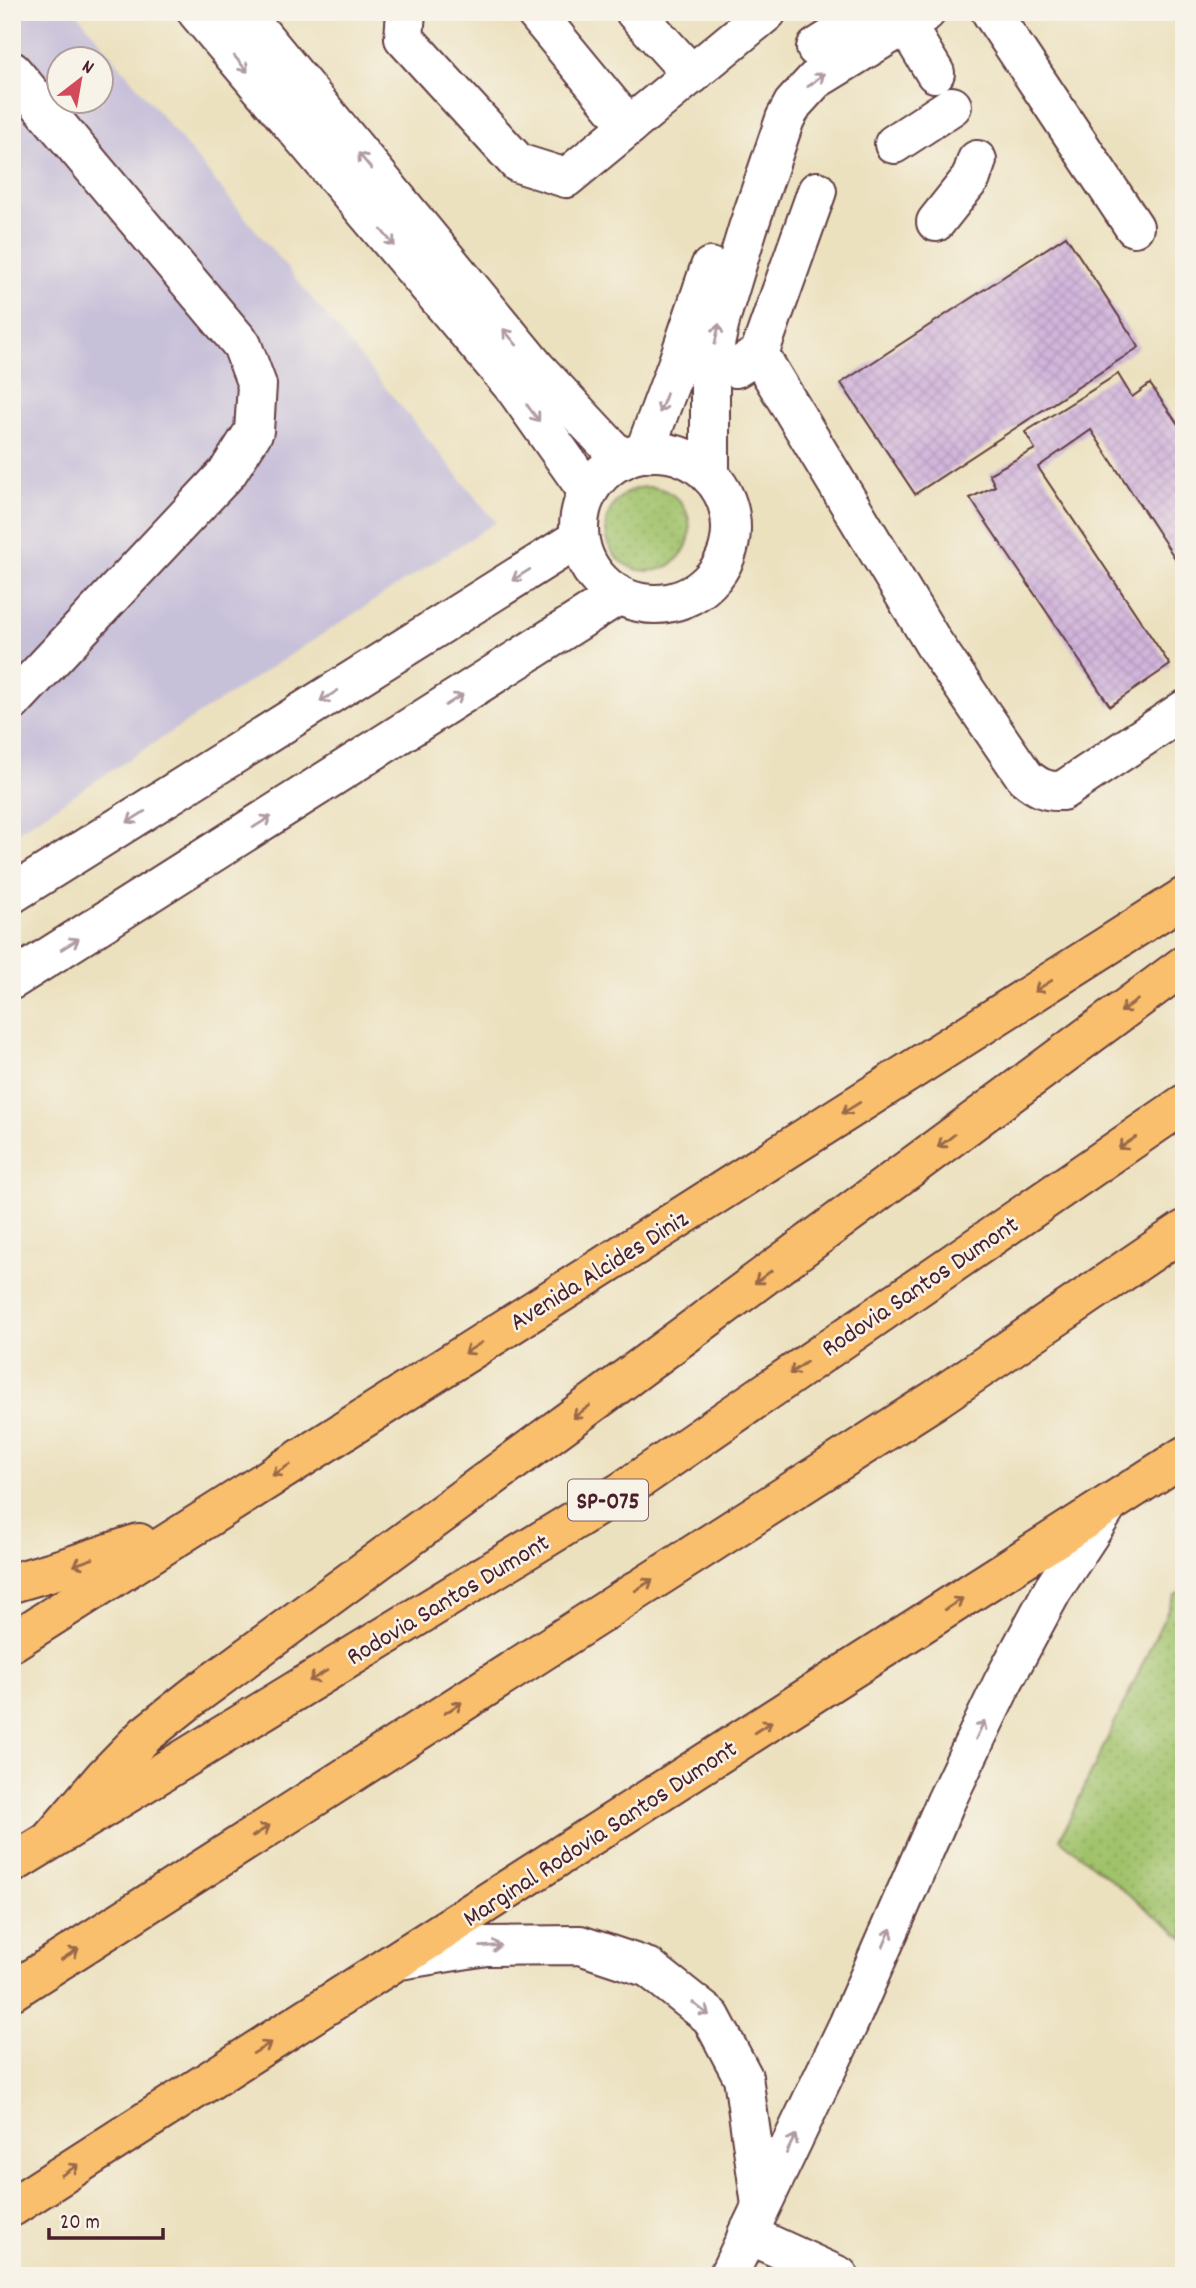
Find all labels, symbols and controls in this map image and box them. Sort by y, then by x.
north arrow [46,46,116,116]
text: N [76,54,98,82]
one-way arrow [233,55,249,73]
one-way arrow [806,72,824,88]
one-way arrow [358,152,374,170]
one-way arrow [380,229,396,247]
one-way arrow [711,323,725,346]
one-way arrow [502,328,518,346]
one-way arrow [656,391,668,413]
one-way arrow [526,403,541,422]
one-way arrow [512,568,532,582]
one-way arrow [319,689,339,703]
one-way arrow [444,692,463,707]
one-way arrow [126,810,146,824]
one-way arrow [252,814,271,829]
one-way arrow [60,936,79,951]
one-way arrow [1034,980,1054,994]
one-way arrow [1120,998,1139,1013]
one-way arrow [842,1102,862,1116]
one-way arrow [937,1134,956,1148]
one-way arrow [1118,1136,1137,1150]
street label: Avenida Alcides Diniz [503,1202,696,1342]
street label: Rodovia Santos Dumont [815,1208,1027,1368]
one-way arrow [755,1269,773,1284]
one-way arrow [463,1342,483,1356]
one-way arrow [789,1361,808,1375]
one-way arrow [572,1405,591,1420]
one-way arrow [271,1463,291,1477]
road number: SP-075 [568,1480,648,1520]
street label: Rodovia Santos Dumont [340,1525,558,1676]
one-way arrow [73,1557,95,1569]
one-way arrow [634,1578,654,1592]
one-way arrow [944,1596,963,1611]
one-way arrow [309,1670,329,1684]
one-way arrow [442,1701,462,1715]
one-way arrow [752,1719,772,1733]
one-way arrow [973,1720,987,1741]
street label: Marginal Rodovia Santos Dumont [456,1732,746,1938]
one-way arrow [251,1823,270,1838]
one-way arrow [881,1927,894,1949]
one-way arrow [479,1940,502,1953]
one-way arrow [59,1946,79,1960]
one-way arrow [691,2001,709,2016]
one-way arrow [251,2041,271,2055]
one-way arrow [785,2134,798,2155]
one-way arrow [59,2163,79,2177]
scale bar [49,2197,163,2241]
text: 20 m [60,2209,100,2239]

